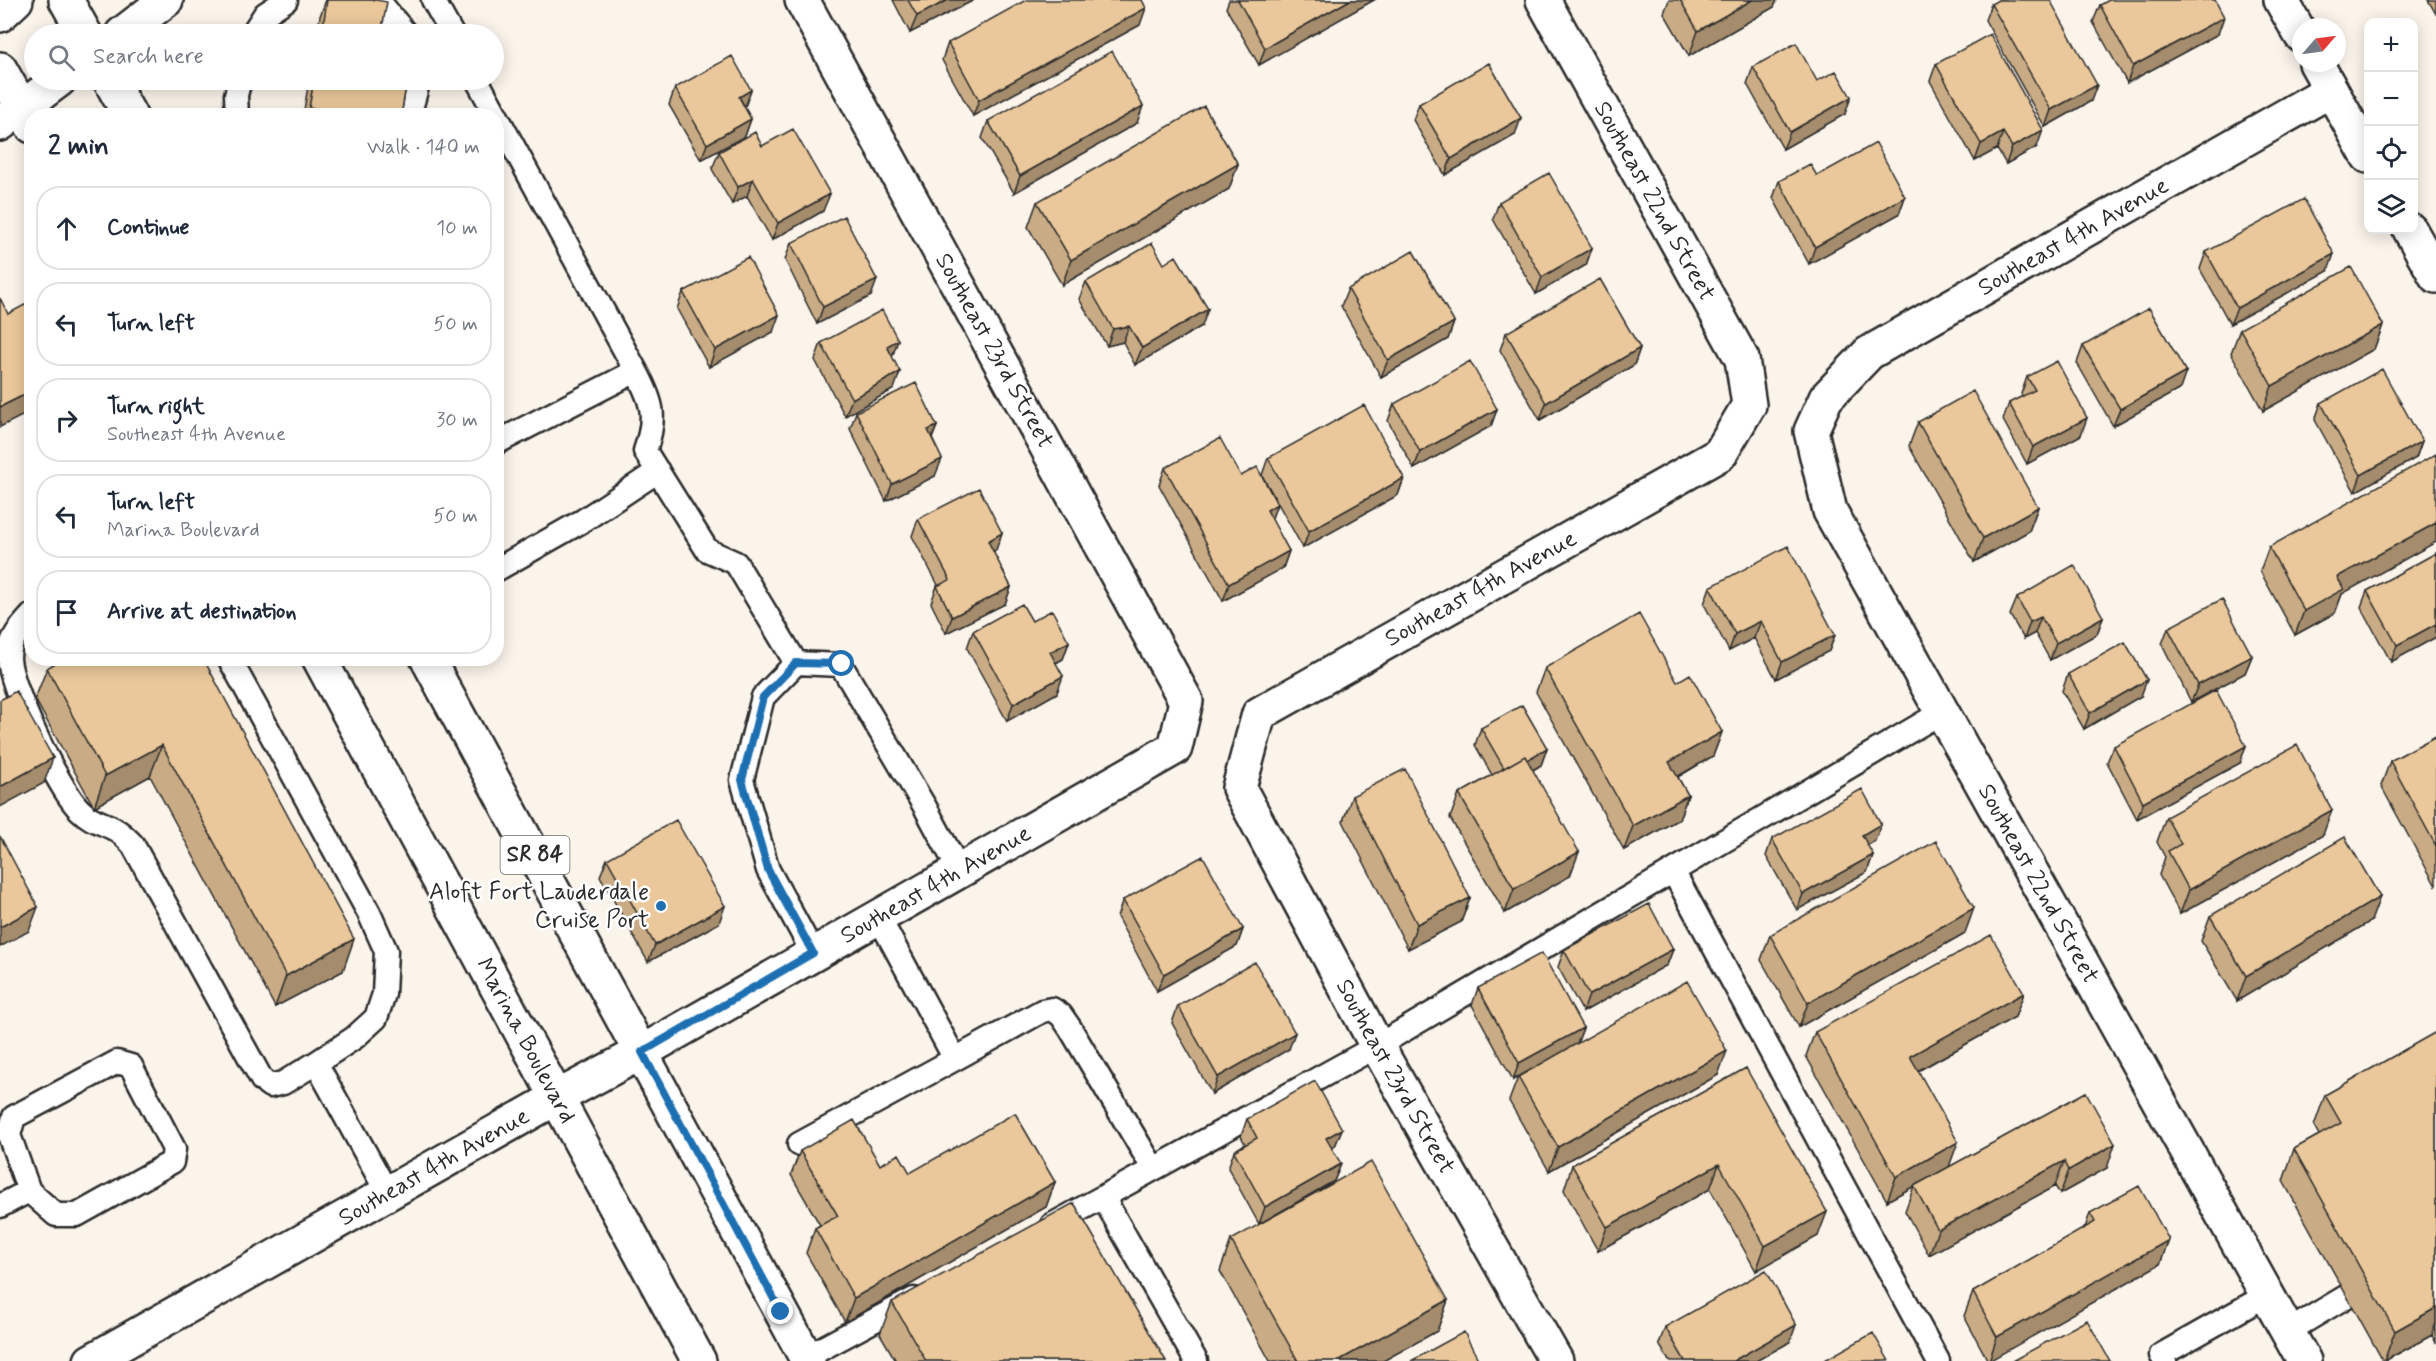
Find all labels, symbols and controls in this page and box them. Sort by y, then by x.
north arrow [2292,18,2346,72]
map controls [2364,18,2418,234]
button: + [2364,18,2418,72]
search box [24,24,504,90]
icon: search [45,41,78,74]
text: Search here [93,43,204,71]
button: − [2364,72,2418,126]
street label: Southeast 22nd Street [1587,96,1722,307]
button: locate [2364,126,2418,180]
text: 2 min [48,130,109,164]
text: Walk · 140 m [367,134,480,161]
street label: Southeast 4th Avenue [1972,170,2174,303]
button: layers [2364,180,2418,234]
icon: ahead [50,212,83,245]
text: Continue [107,214,189,242]
text: 10 m [436,215,478,242]
street label: Southeast 23rd Street [927,248,1061,454]
icon: left [50,308,83,341]
text: Turn left [107,310,195,338]
text: 50 m [433,311,478,338]
text: Turn right [107,393,205,421]
icon: right [50,404,83,437]
text: 30 m [436,407,478,434]
text: Southeast 4th Avenue [107,421,286,448]
text: Turn left [107,489,195,517]
icon: left [50,500,83,533]
text: 50 m [433,503,478,530]
text: Marina Boulevard [107,517,260,544]
street label: Southeast 4th Avenue [1380,523,1583,655]
icon: arrive [50,596,83,629]
text: Arrive at destination [107,598,297,626]
route start [828,650,854,676]
street label: Southeast 22nd Street [1970,779,2106,989]
street label: Southeast 4th Avenue [835,818,1037,951]
road number: SR 84 [500,836,570,874]
place label: Aloft Fort Lauderdale Cruise Port [429,877,649,936]
marker: Aloft Fort Lauderdale Cruise Port [654,899,668,913]
street label: Marina Boulevard [469,953,583,1129]
street label: Southeast 23rd Street [1328,974,1462,1180]
street label: Southeast 4th Avenue [333,1101,535,1233]
route end [767,1298,793,1324]

